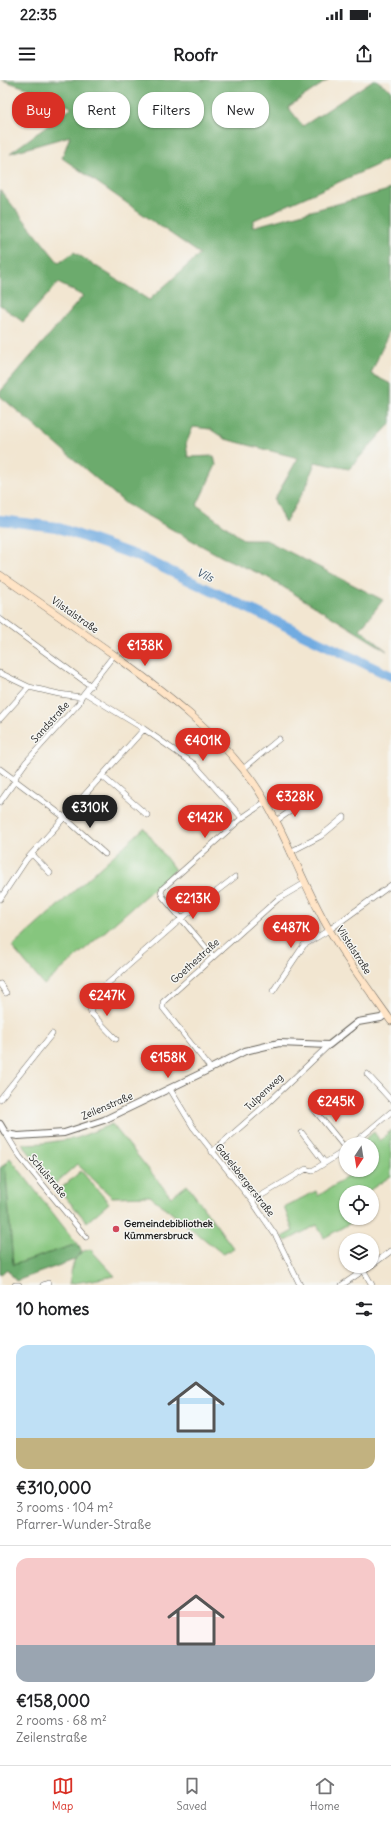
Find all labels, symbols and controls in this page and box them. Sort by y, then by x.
text: 22:35 [20,5,57,24]
icon: menu [16,43,38,65]
text: Roofr [173,43,218,66]
icon: share [353,43,375,65]
chip: Buy [12,92,65,128]
chip: Rent [73,92,130,128]
chip: Filters [138,92,204,128]
chip: New [212,92,269,128]
water label: Vils [194,565,216,585]
street label: Vilstalstraße [49,594,101,636]
pin: €138K [117,633,173,667]
text: €138K [127,637,163,654]
street label: Sandstraße [28,699,72,745]
pin: €401K [175,728,231,762]
text: €401K [184,732,222,749]
pin: €328K [267,784,323,818]
text: €328K [276,788,314,805]
pin: €310K [62,795,118,829]
text: €310K [71,799,109,816]
pin: €142K [177,805,233,839]
text: €142K [187,809,223,826]
pin: €213K [165,886,221,920]
text: €213K [175,890,211,907]
pin: €487K [263,915,319,949]
text: €487K [272,919,310,936]
street label: Vilstalstraße [334,923,374,977]
street label: Goethestraße [168,936,222,986]
pin: €247K [79,983,135,1017]
text: €247K [88,987,126,1004]
pin: €158K [140,1045,196,1079]
text: €158K [150,1049,186,1066]
street label: Tulpenweg [242,1071,286,1113]
street label: Zeilenstraße [79,1089,135,1123]
pin: €245K [308,1089,364,1123]
text: €245K [317,1093,355,1110]
north arrow [339,1137,379,1177]
map controls [339,1137,379,1273]
street label: Gabelsbergerstraße [212,1141,278,1219]
street label: Schulstraße [26,1152,70,1200]
button: locate [339,1185,379,1225]
place label: Gemeindebibliothek Kümmersbruck [124,1217,213,1242]
marker: Gemeindebibliothek Kümmersbruck [111,1224,121,1234]
button: layers [339,1233,379,1273]
text: 10 homes [16,1298,89,1320]
icon: filters [353,1298,375,1320]
icon: home [160,1371,232,1443]
text: €310,000 [16,1477,91,1499]
text: 3 rooms · 104 m² [16,1499,113,1516]
text: Pfarrer-Wunder-Straße [16,1516,151,1533]
icon: home [160,1584,232,1656]
text: €158,000 [16,1690,90,1712]
text: 2 rooms · 68 m² [16,1712,107,1729]
text: Zeilenstraße [16,1729,87,1746]
tab: Map [52,1775,74,1813]
tab: Saved [177,1775,207,1813]
tab: Home [310,1775,339,1813]

